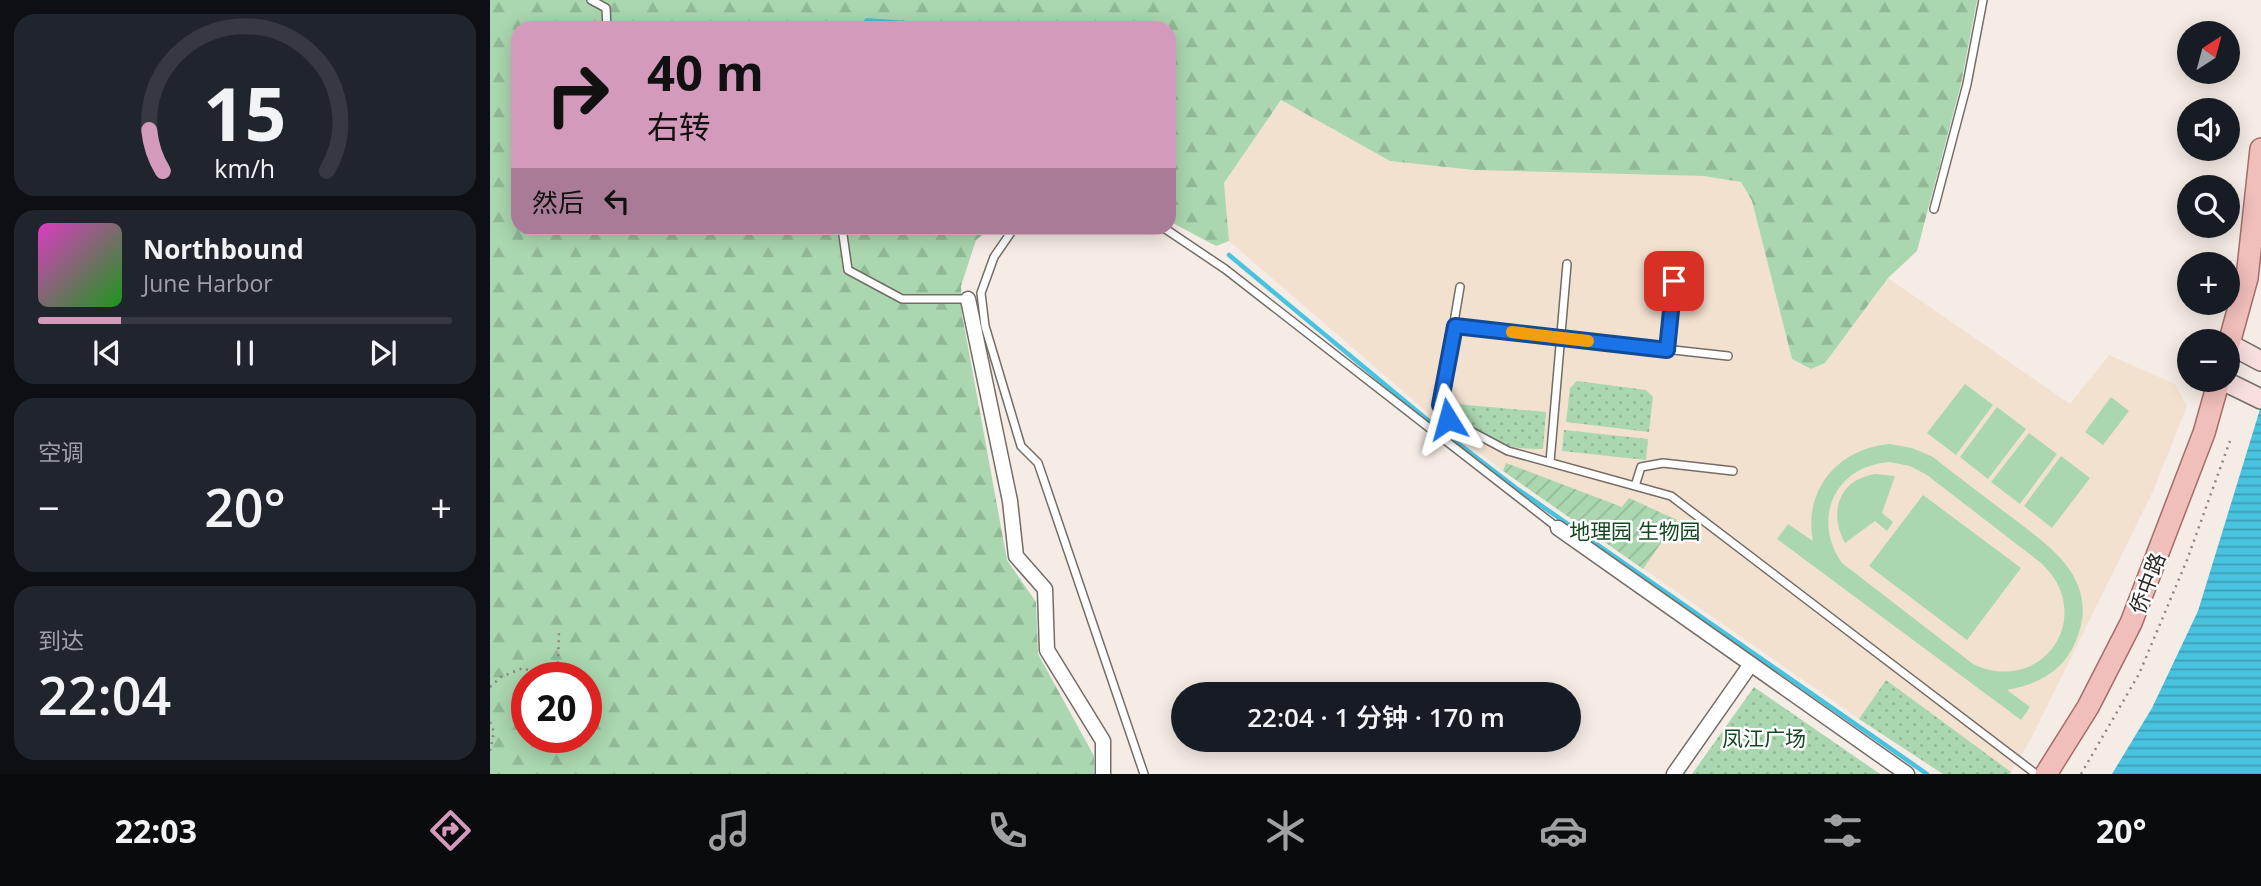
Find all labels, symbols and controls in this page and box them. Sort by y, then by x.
north arrow [2177,21,2240,84]
map controls [2177,21,2240,392]
text: 40 m [647,39,764,105]
icon: right [532,49,623,140]
text: 15 [203,63,287,162]
button: sound [2177,98,2240,161]
text: 右转 [647,105,711,148]
text: km/h [215,151,275,185]
button: search [2177,175,2240,238]
icon: left [598,182,636,220]
text: 然后 [532,184,584,220]
text: Northbound [143,231,304,267]
pin [1644,251,1704,311]
button: + [2177,252,2240,315]
icon: arrive [1655,262,1693,300]
text: June Harbor [143,267,273,299]
button: − [2177,329,2240,392]
icon: previous [88,334,126,372]
icon: pause [226,334,264,372]
icon: next [364,334,402,372]
position arrow [1411,382,1485,456]
text: 空调 [38,436,84,468]
text: 20° [204,471,286,542]
text: − [38,481,60,533]
text: + [430,481,452,533]
park label: 地理园 生物园 [1569,517,1701,545]
street label: 侨中路 [2123,549,2171,617]
text: 到达 [38,624,84,656]
text: 22:04 [38,659,171,730]
speed limit sign: 20 [511,662,602,753]
text: 22:04 · 1 分钟 · 170 m [1247,699,1505,735]
park label: 凤江广场 [1722,724,1806,752]
icon: directions [426,806,475,855]
icon: music [705,806,754,855]
icon: phone [983,806,1032,855]
icon: climate [1261,806,1310,855]
icon: car [1539,806,1588,855]
icon: filters [1818,806,1867,855]
text: 22:03 [115,809,197,852]
text: 20° [2096,809,2146,852]

